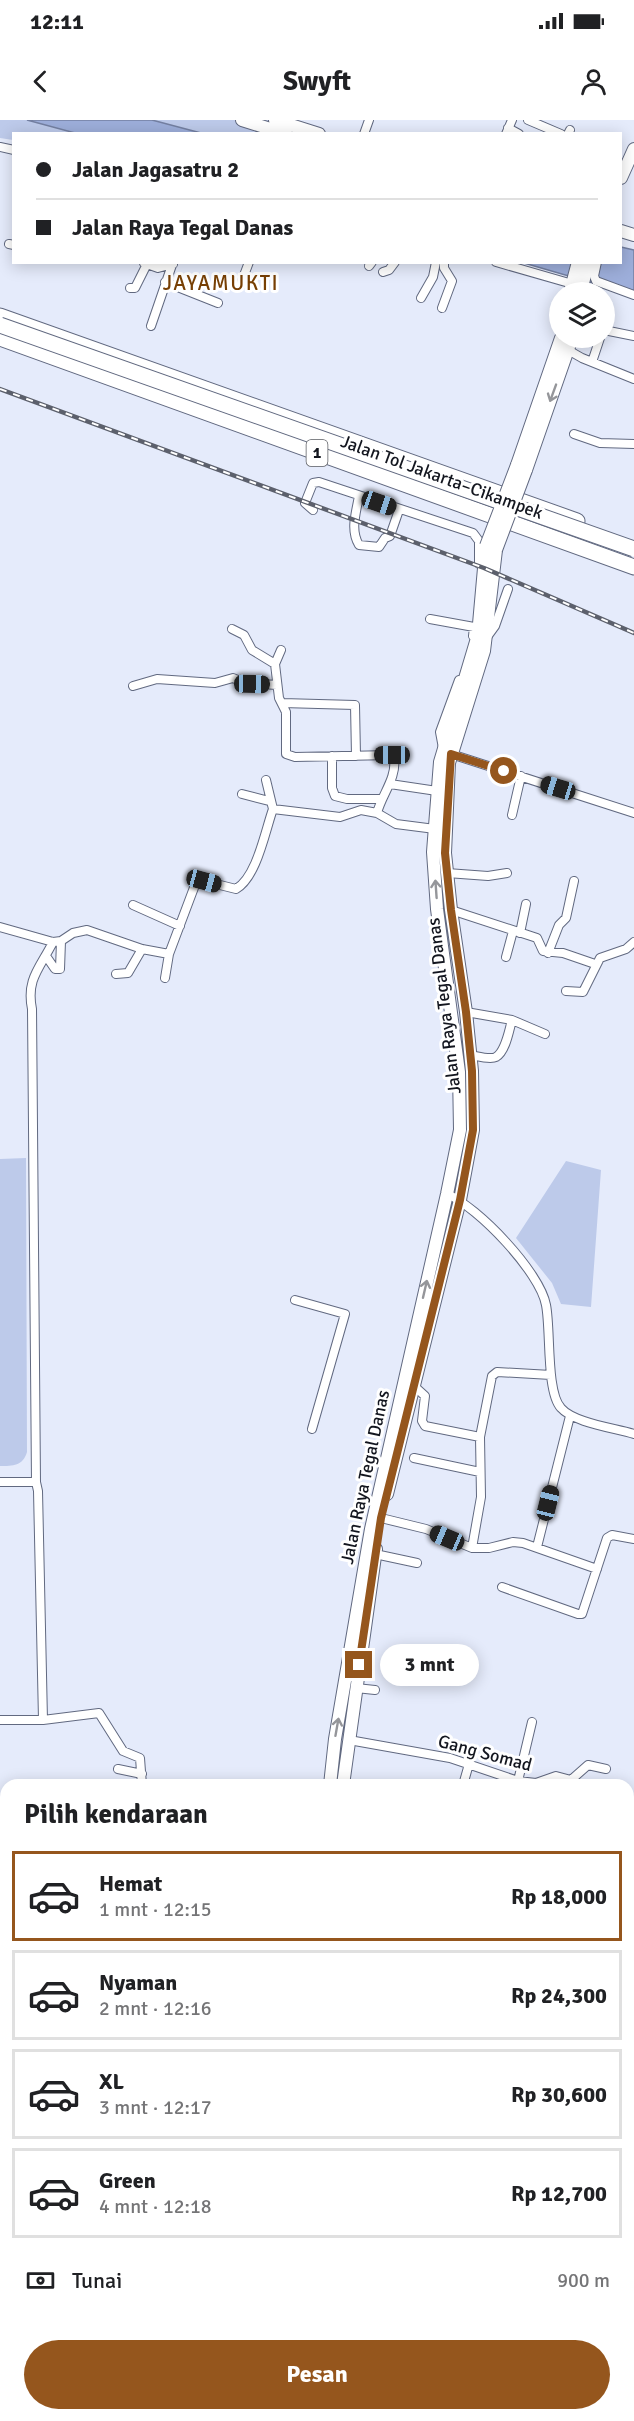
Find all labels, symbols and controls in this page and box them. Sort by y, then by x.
text: 12:11 [30,8,84,35]
icon: back [24,65,57,98]
text: Swyft [283,65,351,98]
icon: person [577,65,610,98]
text: Jalan Jagasatru 2 [72,156,239,183]
text: Jalan Raya Tegal Danas [72,214,293,241]
district label: JAYAMUKTI [163,270,279,296]
map controls [549,282,615,348]
button: layers [549,282,615,348]
one-way arrow [547,383,558,402]
street label: Jalan Tol Jakarta–Cikampek [338,430,546,524]
road number: 1 [306,440,328,466]
car [359,489,399,517]
car [234,675,270,693]
car [374,746,410,764]
route start [490,757,517,784]
car [538,774,578,802]
car [184,868,224,894]
one-way arrow [430,880,441,900]
street label: Jalan Raya Tegal Danas [422,916,466,1095]
one-way arrow [420,1280,432,1299]
street label: Jalan Raya Tegal Danas [336,1388,394,1566]
car [535,1483,561,1523]
car [427,1523,467,1553]
callout: 3 mnt [380,1644,479,1686]
route end [345,1651,372,1678]
text: 3 mnt [405,1652,454,1677]
one-way arrow [332,1718,343,1737]
street label: Gang Somad [436,1730,534,1776]
text: Pilih kendaraan [24,1798,208,1831]
icon: car [27,1869,81,1923]
text: Hemat [99,1870,162,1897]
text: Rp 18,000 [511,1883,607,1910]
text: 1 mnt · 12:15 [99,1897,212,1922]
icon: car [27,1968,81,2022]
text: Nyaman [99,1969,177,1996]
text: Rp 24,300 [511,1982,607,2009]
text: 2 mnt · 12:16 [99,1996,212,2021]
icon: car [27,2067,81,2121]
text: XL [99,2068,124,2095]
text: Rp 30,600 [511,2081,607,2108]
text: 3 mnt · 12:17 [99,2095,212,2120]
icon: car [27,2166,81,2220]
text: Green [99,2167,156,2194]
text: Rp 12,700 [511,2180,607,2207]
text: 4 mnt · 12:18 [99,2194,212,2219]
icon: cash [24,2264,57,2297]
text: Tunai [72,2267,122,2294]
text: 900 m [557,2268,610,2293]
button: Pesan [24,2340,610,2409]

